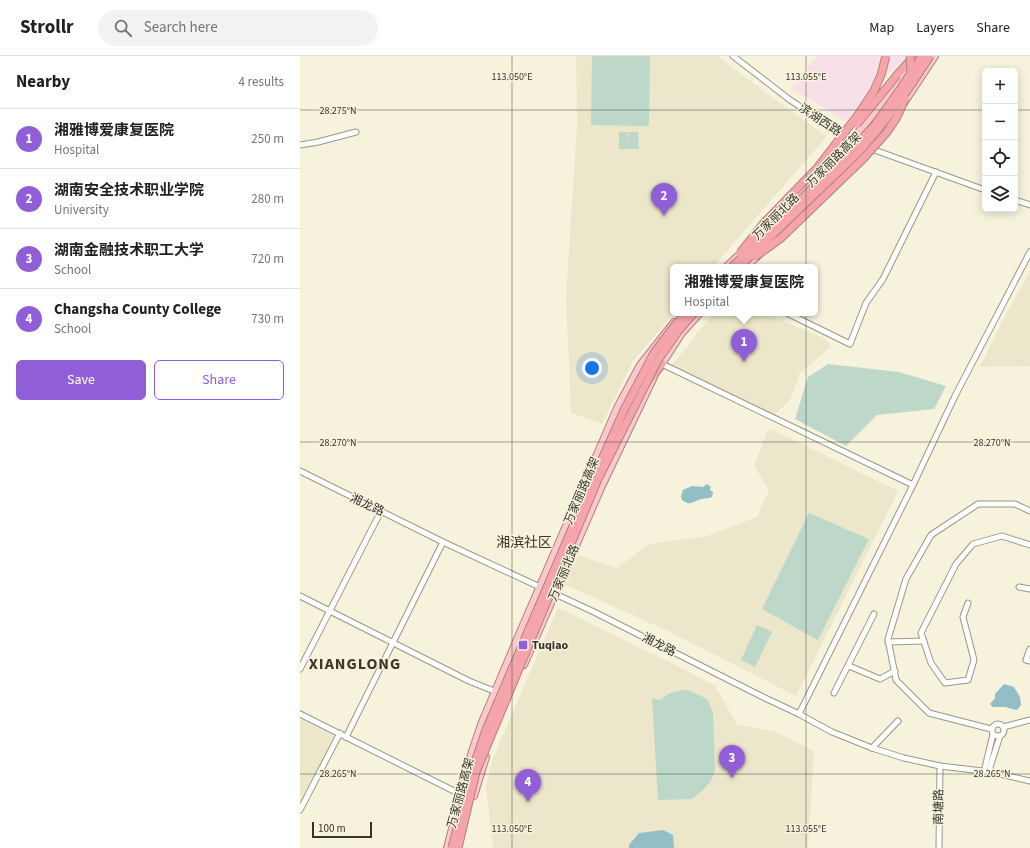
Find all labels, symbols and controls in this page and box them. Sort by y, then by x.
search box [98,10,378,46]
text: Strollr [20,14,74,41]
icon: search [112,17,134,39]
text: Search here [144,17,218,38]
text: Map [869,18,894,38]
text: Layers [916,18,954,38]
text: Share [976,18,1010,38]
map controls [982,68,1018,212]
button: + [982,68,1018,104]
text: Nearby [16,70,70,94]
text: 113.050°E [492,70,532,84]
text: 113.055°E [786,70,826,84]
text: 4 results [239,73,284,91]
street label: 滨湖西路 [795,100,845,140]
text: 28.275°N [319,104,357,118]
button: − [982,104,1018,140]
text: 湘雅博爱康复医院 [54,120,174,141]
street label: 万家丽路高架 [803,129,865,191]
text: 1 [26,130,32,148]
text: 250 m [251,130,284,148]
button: locate [982,140,1018,176]
text: Hospital [54,141,99,159]
button: layers [982,176,1018,212]
text: 湖南安全技术职业学院 [54,180,204,201]
pin: 2 [651,183,677,216]
text: 2 [26,190,32,208]
text: 280 m [251,190,284,208]
street label: 万家丽北路 [749,190,803,244]
text: University [54,201,109,219]
text: 湖南金融技术职工大学 [54,240,204,261]
text: 3 [26,250,32,268]
text: 720 m [251,250,284,268]
text: School [54,261,91,279]
popup [670,264,818,316]
text: 湘雅博爱康复医院 [684,272,804,293]
text: Hospital [684,293,729,311]
text: Changsha County College [54,299,221,320]
text: 4 [26,310,32,328]
text: 730 m [251,310,284,328]
text: School [54,320,91,338]
pin: 1 [731,329,757,362]
your location [582,358,602,378]
button: Save [16,360,146,400]
button: Share [154,360,284,400]
text: 28.270°N [319,436,357,450]
text: 28.270°N [973,436,1011,450]
street label: 万家丽路高架 [560,455,604,527]
street label: 湘龙路 [347,490,387,520]
district label: 湘滨社区 [496,533,552,553]
street label: 万家丽北路 [544,542,584,604]
street label: 湘龙路 [639,629,679,661]
place label: Tuqiao [532,637,568,654]
marker: Tuqiao [517,639,529,651]
district label: XIANGLONG [309,653,401,675]
pin: 3 [719,745,745,778]
street label: 万家丽路高架 [443,756,479,830]
text: 28.265°N [319,767,357,781]
text: 28.265°N [973,767,1011,781]
pin: 4 [515,769,541,802]
street label: 南塘路 [930,789,948,825]
scale bar [312,820,372,839]
text: 100 m [318,821,346,836]
text: 113.050°E [492,822,532,836]
text: 113.055°E [786,822,826,836]

